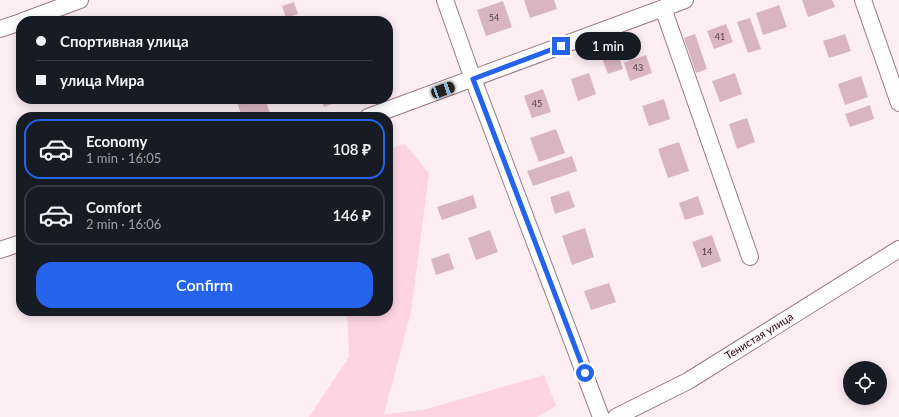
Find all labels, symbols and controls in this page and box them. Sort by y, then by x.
house number: 54 [489,12,499,23]
house number: 41 [715,31,725,42]
text: Спортивная улица [60,32,189,50]
callout: 1 min [575,32,641,60]
route end [552,37,570,55]
text: 1 min [592,38,624,54]
house number: 43 [633,62,643,73]
text: улица Мира [60,71,144,89]
car [430,80,456,100]
house number: 45 [532,98,542,109]
icon: car [38,131,74,167]
text: Economy [86,132,147,150]
text: 108 ₽ [332,140,371,158]
text: 1 min · 16:05 [86,150,161,166]
icon: car [38,197,74,233]
text: Comfort [86,198,142,216]
text: 146 ₽ [332,206,371,224]
text: 2 min · 16:06 [86,216,161,232]
house number: 14 [702,246,712,257]
button: Confirm [36,262,373,308]
street label: Тенистая улица [722,309,795,362]
map controls [843,361,887,405]
button: locate [843,361,887,405]
route start [576,364,594,382]

